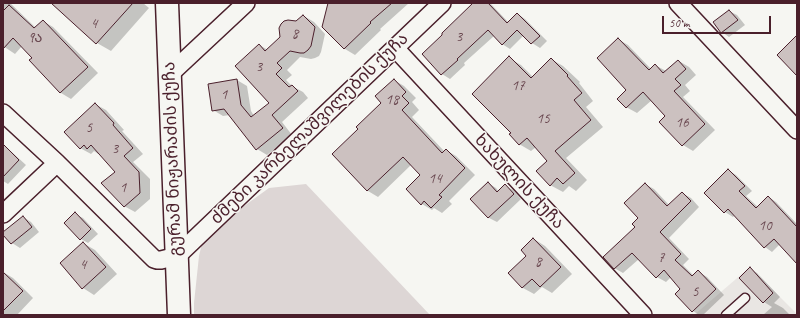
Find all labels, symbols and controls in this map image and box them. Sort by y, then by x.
scale bar [664,8,773,34]
house number: 4 [91,15,97,33]
text: 50 m [669,15,689,31]
house number: 8 [292,25,298,43]
house number: 3 [456,28,462,46]
house number: 9ა [28,29,42,47]
street label: ძმები კარბელაშვილების ქუჩა [207,29,413,229]
house number: 3 [256,58,262,76]
street label: გურამ ნიჟარაძის ქუჩა [159,61,187,257]
house number: 17 [511,77,525,95]
house number: 1 [221,86,227,104]
house number: 18 [385,91,399,109]
house number: 15 [536,110,550,128]
house number: 16 [675,114,689,132]
house number: 5 [86,119,92,137]
street label: ხახულის ქუჩა [470,130,568,234]
house number: 3 [112,140,118,158]
house number: 14 [428,170,442,188]
house number: 1 [120,179,126,197]
house number: 10 [758,217,772,235]
house number: 7 [658,249,664,267]
house number: 8 [535,253,541,271]
house number: 4 [80,256,86,274]
house number: 5 [692,283,698,301]

